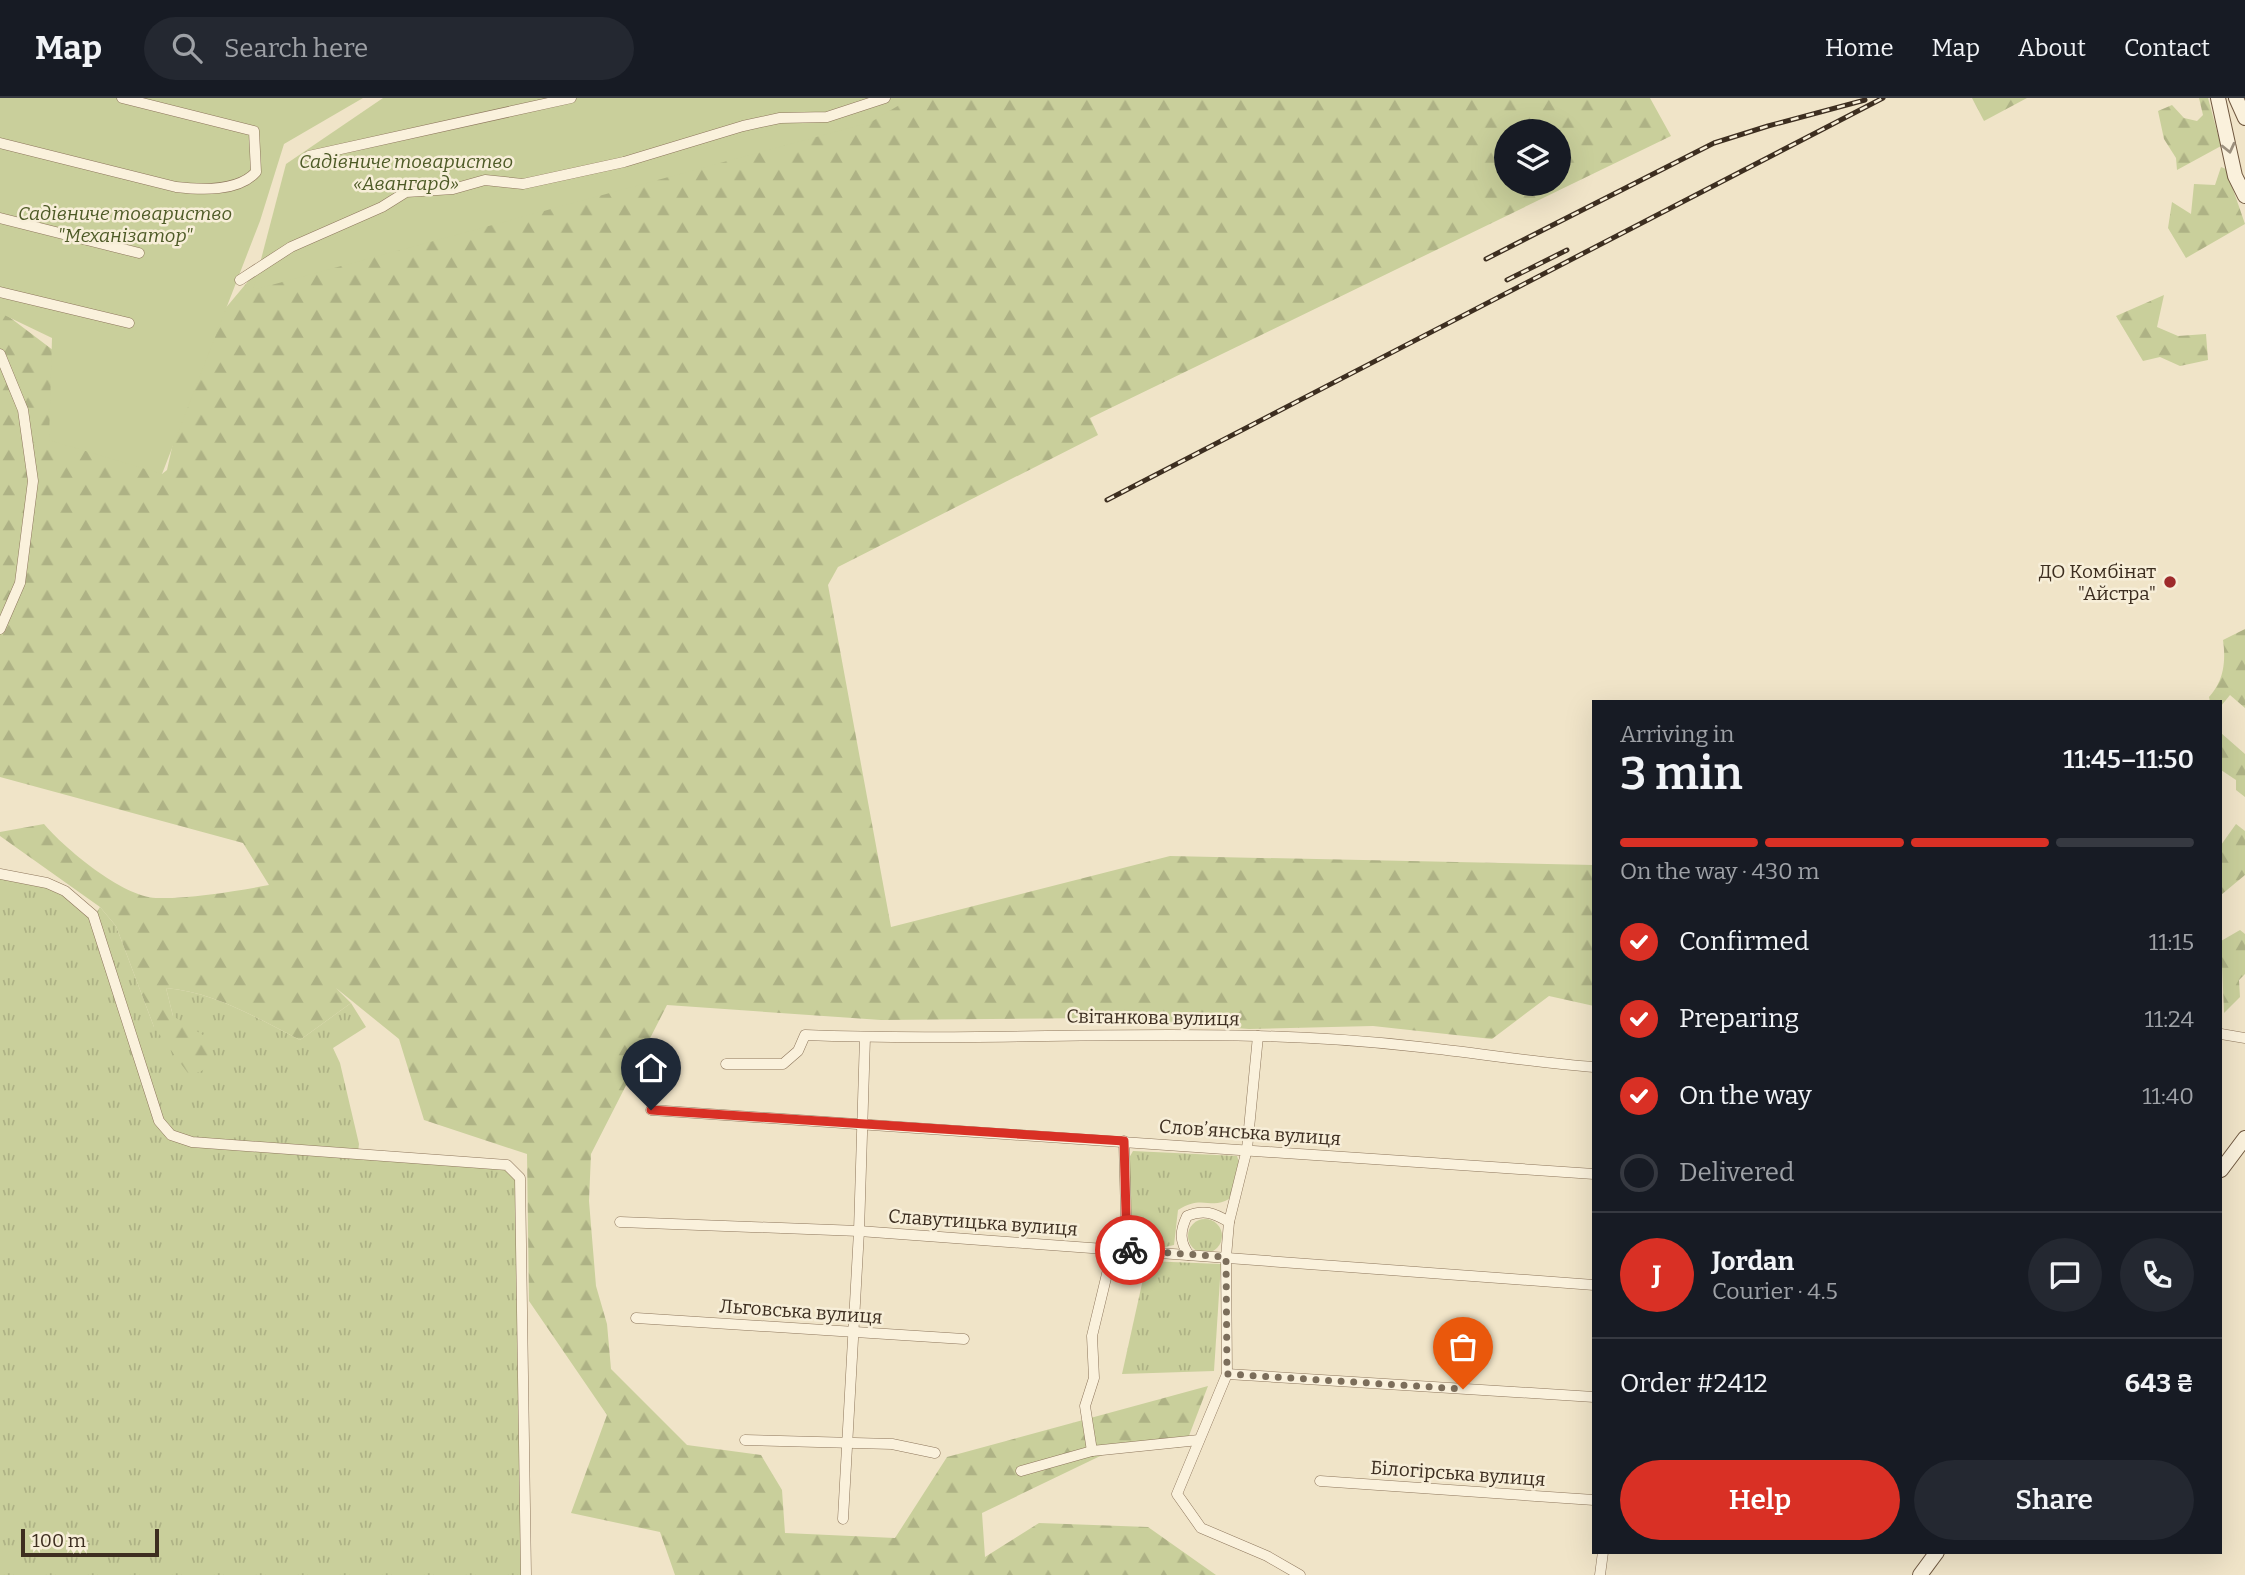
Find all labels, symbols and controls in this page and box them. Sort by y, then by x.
search box [144,17,634,80]
text: Map [35,28,102,68]
icon: search [168,29,206,67]
text: Search here [224,33,368,64]
text: Home [1825,34,1894,62]
text: Map [1932,34,1980,62]
text: About [2018,34,2086,62]
text: Contact [2124,34,2210,62]
map controls [1494,119,1571,196]
button: layers [1494,119,1571,196]
one-way arrow [2221,142,2235,154]
park label: Садівниче товариство «Авангард» [299,150,513,195]
park label: Садівниче товариство "Механізатор" [18,202,232,247]
place label: ДО Комбінат "Айстра" [2039,560,2156,605]
marker: ДО Комбінат "Айстра" [2162,574,2178,590]
text: Arriving in [1620,720,1734,748]
text: 11:45–11:50 [2063,744,2194,775]
text: 3 min [1620,746,1743,801]
text: On the way · 430 m [1620,857,1819,885]
icon: check [1620,923,1658,961]
text: Confirmed [1679,926,1809,957]
text: 11:15 [2149,928,2194,956]
icon: check [1620,1000,1658,1038]
text: Preparing [1679,1003,1799,1034]
street label: Світанкова вулиця [1066,1004,1240,1031]
text: 11:24 [2145,1005,2194,1033]
pin [621,1038,681,1110]
icon: home [632,1049,670,1087]
icon: check [1620,1077,1658,1115]
text: On the way [1679,1080,1812,1111]
text: 11:40 [2142,1082,2194,1110]
street label: Словʼянська вулиця [1158,1115,1342,1150]
text: Delivered [1679,1157,1794,1188]
street label: Славутицька вулиця [887,1204,1079,1241]
courier [1095,1215,1165,1285]
icon: bike [1111,1231,1149,1269]
button: chat [2028,1238,2102,1312]
button: phone [2120,1238,2194,1312]
text: Jordan [1712,1246,1794,1277]
text: J [1653,1260,1661,1291]
text: Courier · 4.5 [1712,1277,1838,1305]
street label: Льговська вулиця [719,1294,883,1329]
pin [1433,1317,1493,1389]
icon: bag [1444,1328,1482,1366]
text: Order #2412 [1620,1368,1768,1399]
text: 643 ₴ [2125,1368,2194,1399]
street label: Білогірська вулиця [1370,1456,1546,1491]
button: Help [1620,1460,1900,1540]
button: Share [1914,1460,2194,1540]
scale bar [21,1526,159,1558]
text: 100 m [32,1529,86,1552]

